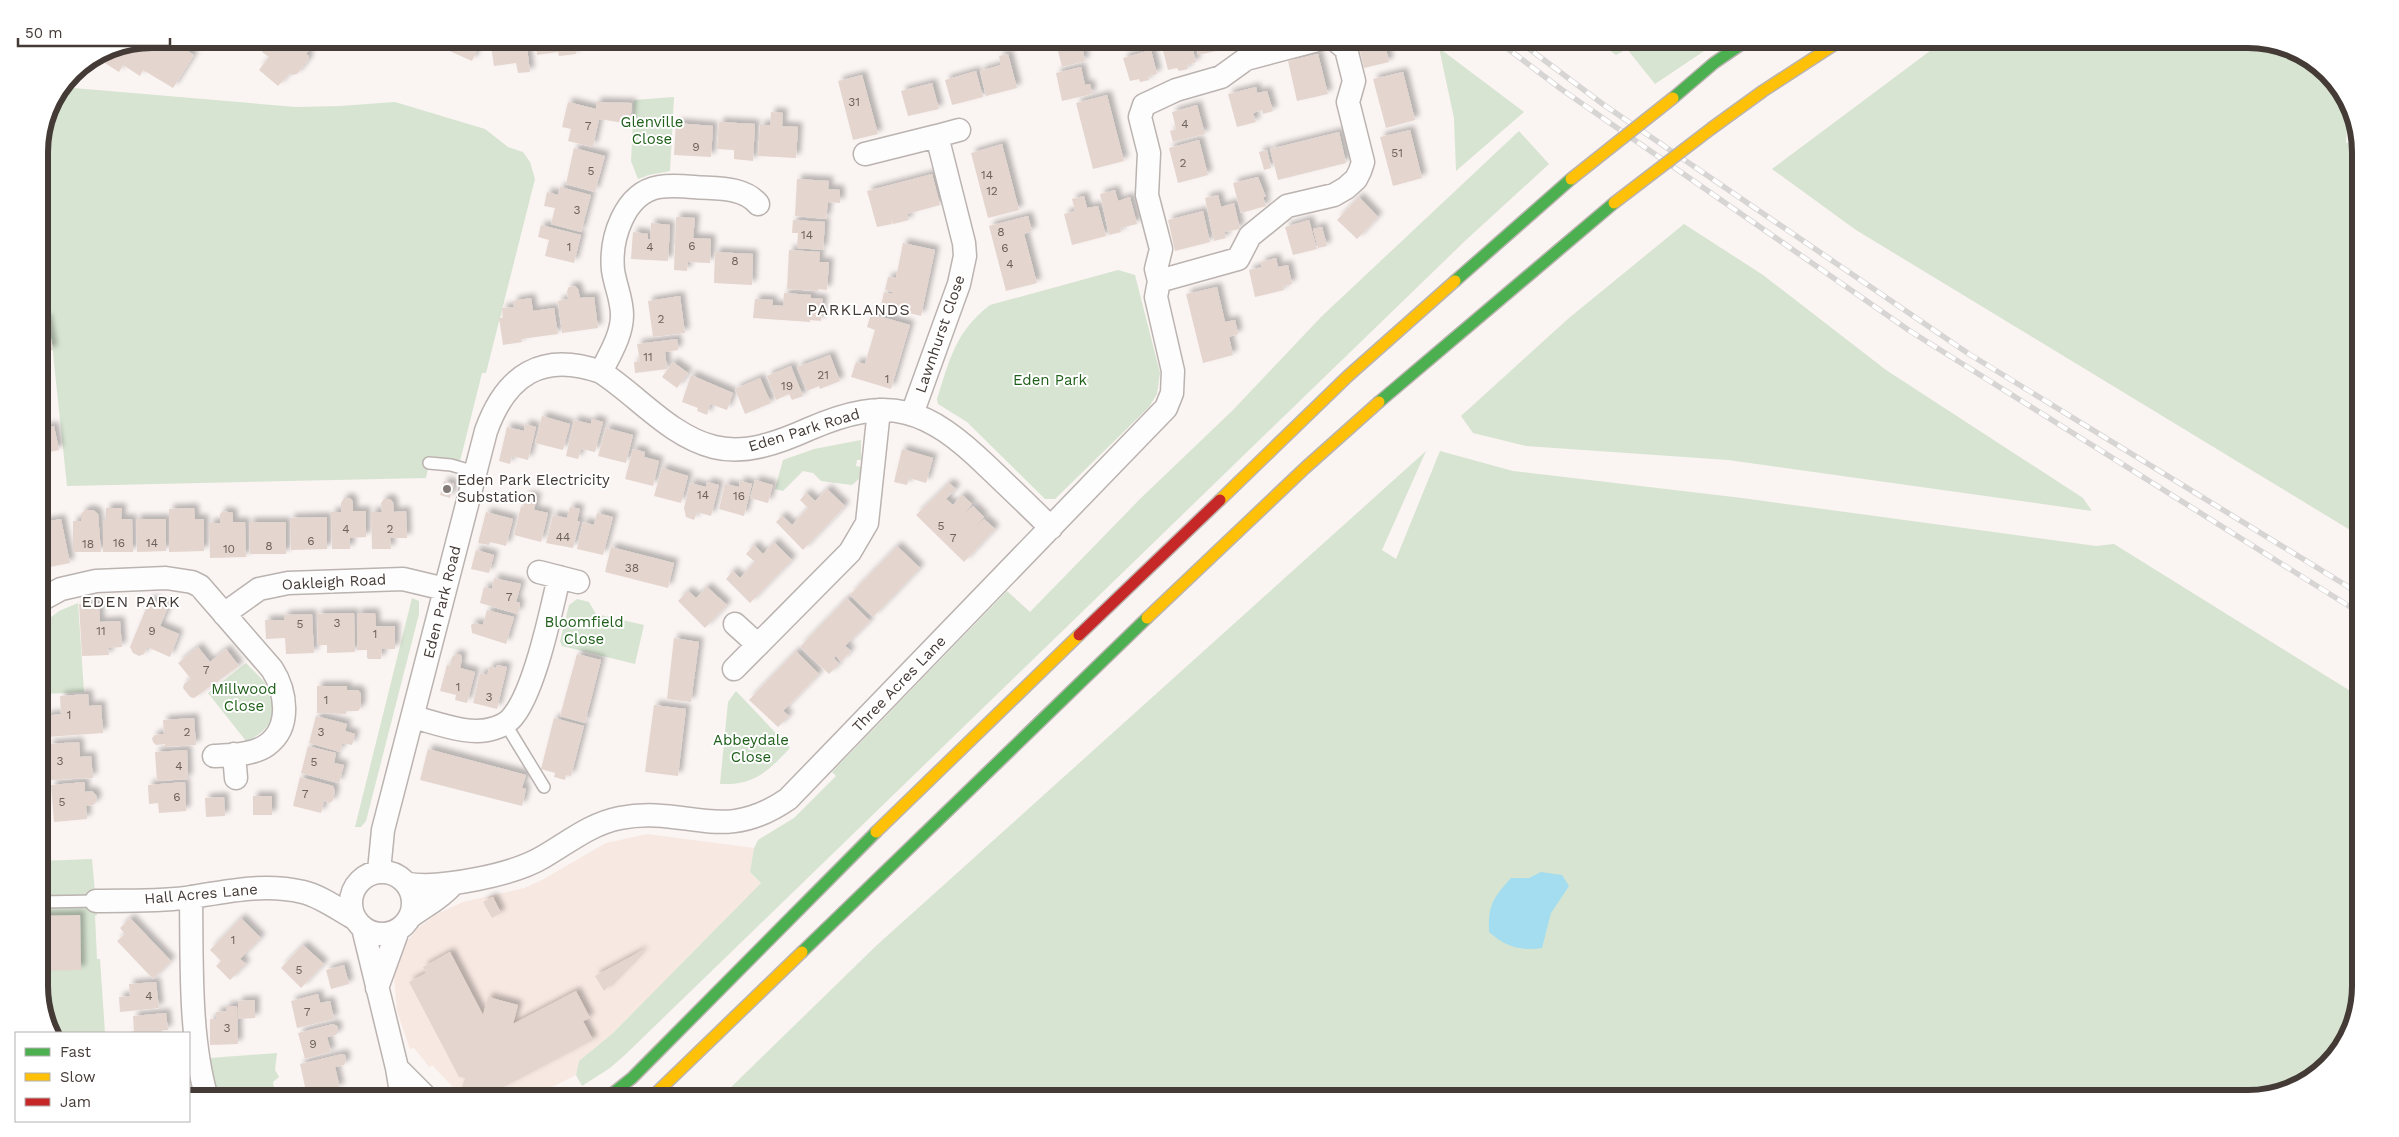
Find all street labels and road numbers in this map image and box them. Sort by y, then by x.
street label: Lawnhurst Close [911,273,969,395]
street label: Eden Park Road [746,405,862,455]
street label: Eden Park Road [419,544,465,660]
street label: Oakleigh Road [281,570,387,594]
street label: Three Acres Lane [848,632,950,736]
street label: Hall Acres Lane [144,880,258,908]

